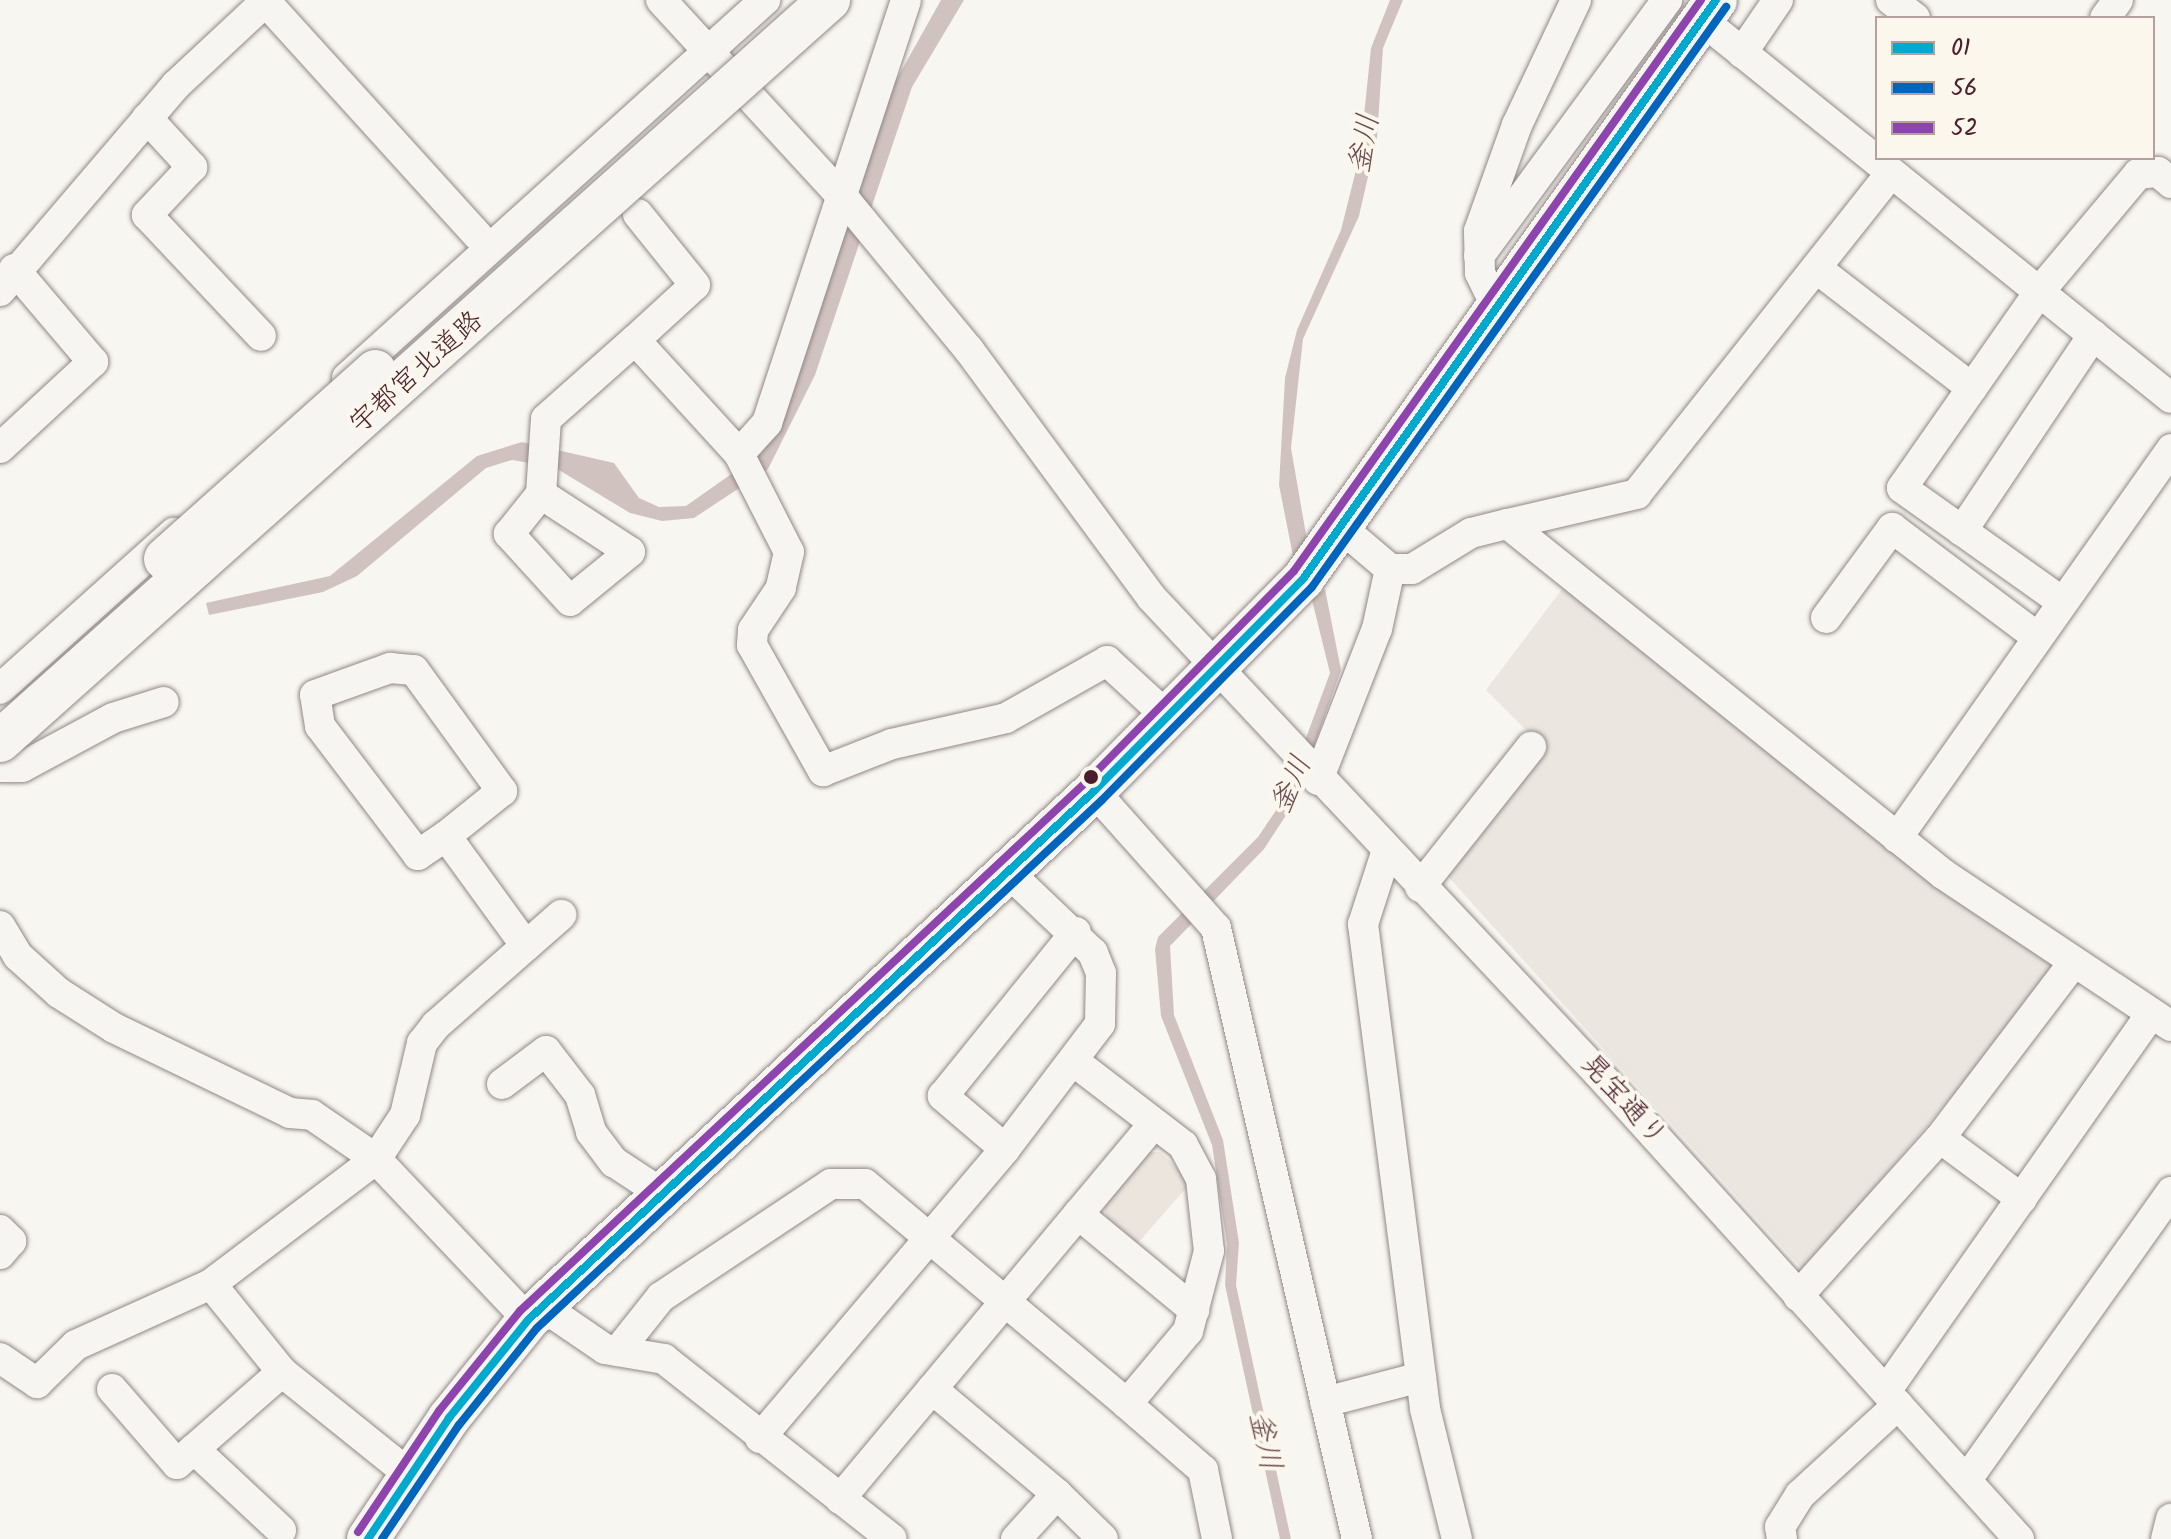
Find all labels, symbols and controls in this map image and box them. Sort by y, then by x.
legend [1875,16,2155,160]
text: 01 [1951,29,1971,68]
text: 56 [1951,69,1977,108]
text: 52 [1951,109,1978,148]
water label: 釜川 [1342,111,1388,177]
street label: 宇都宮北道路 [343,304,491,442]
water label: 釜川 [1263,750,1321,820]
unlabelled marker [1083,769,1099,785]
street label: 晃宝通り [1573,1048,1673,1154]
water label: 釜川 [1240,1408,1288,1474]

